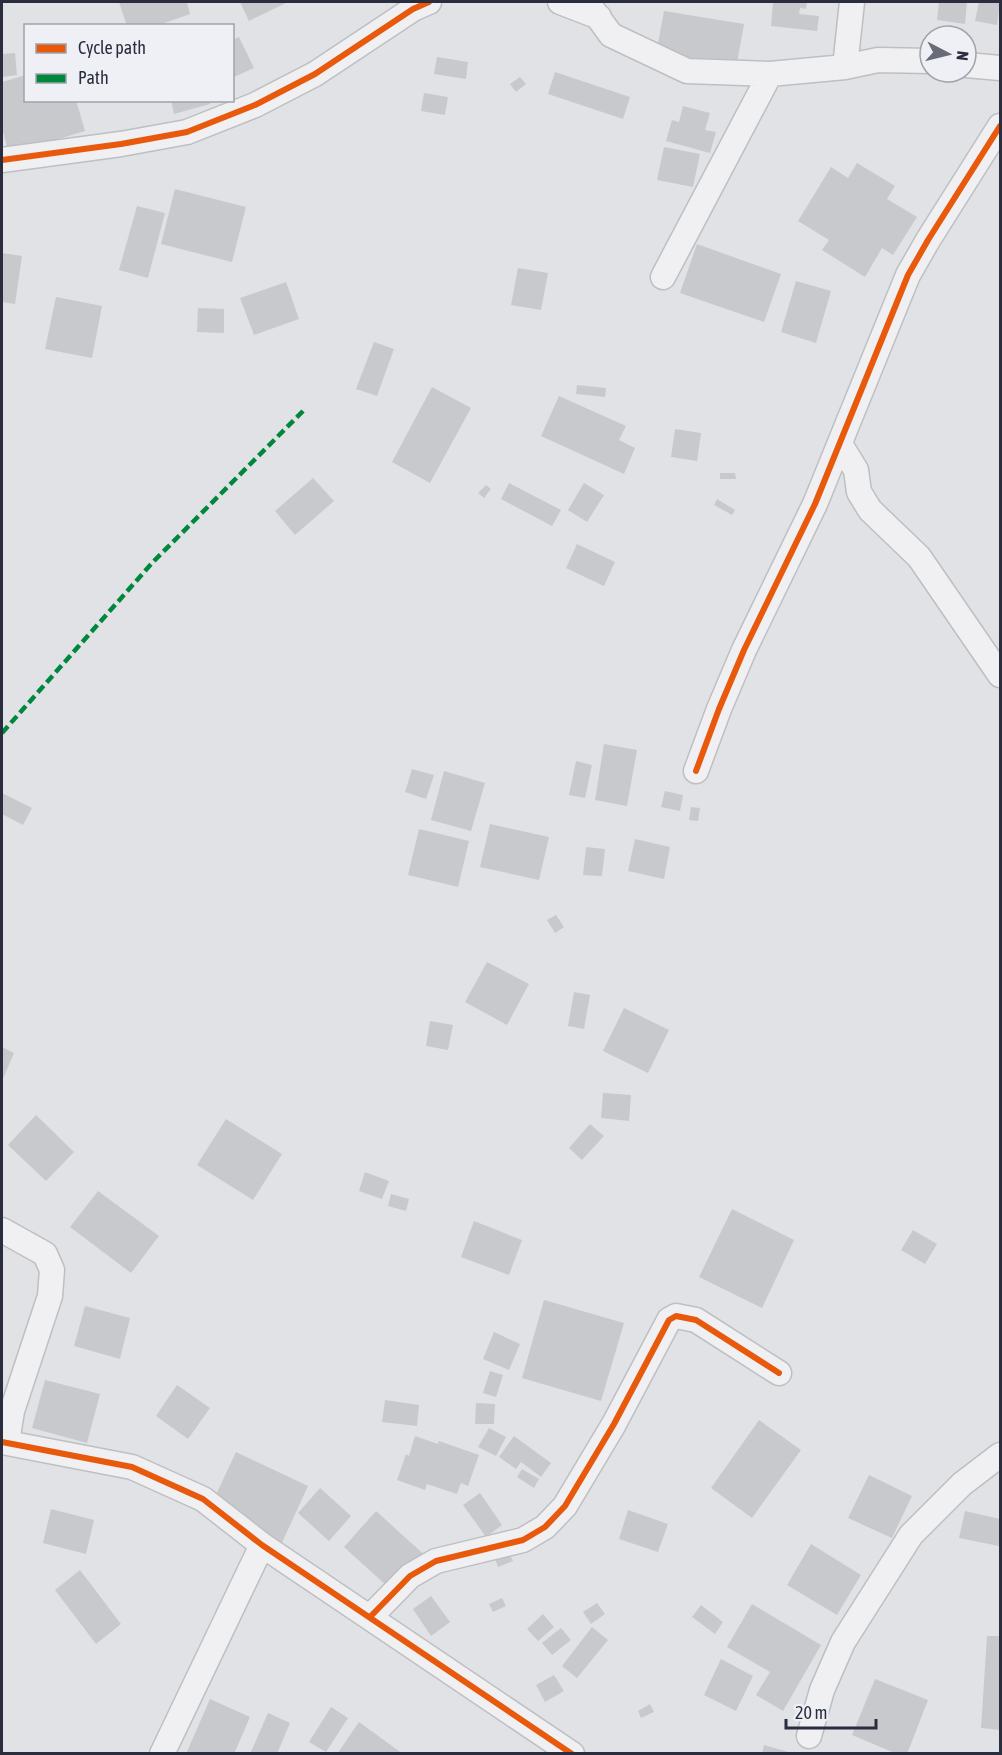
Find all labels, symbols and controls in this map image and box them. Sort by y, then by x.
legend [24,24,234,102]
north arrow [918,24,978,84]
text: Cycle path [78,37,146,58]
text: N [953,50,972,62]
text: Path [78,67,109,88]
scale bar [786,1692,876,1730]
text: 20 m [795,1702,827,1723]

